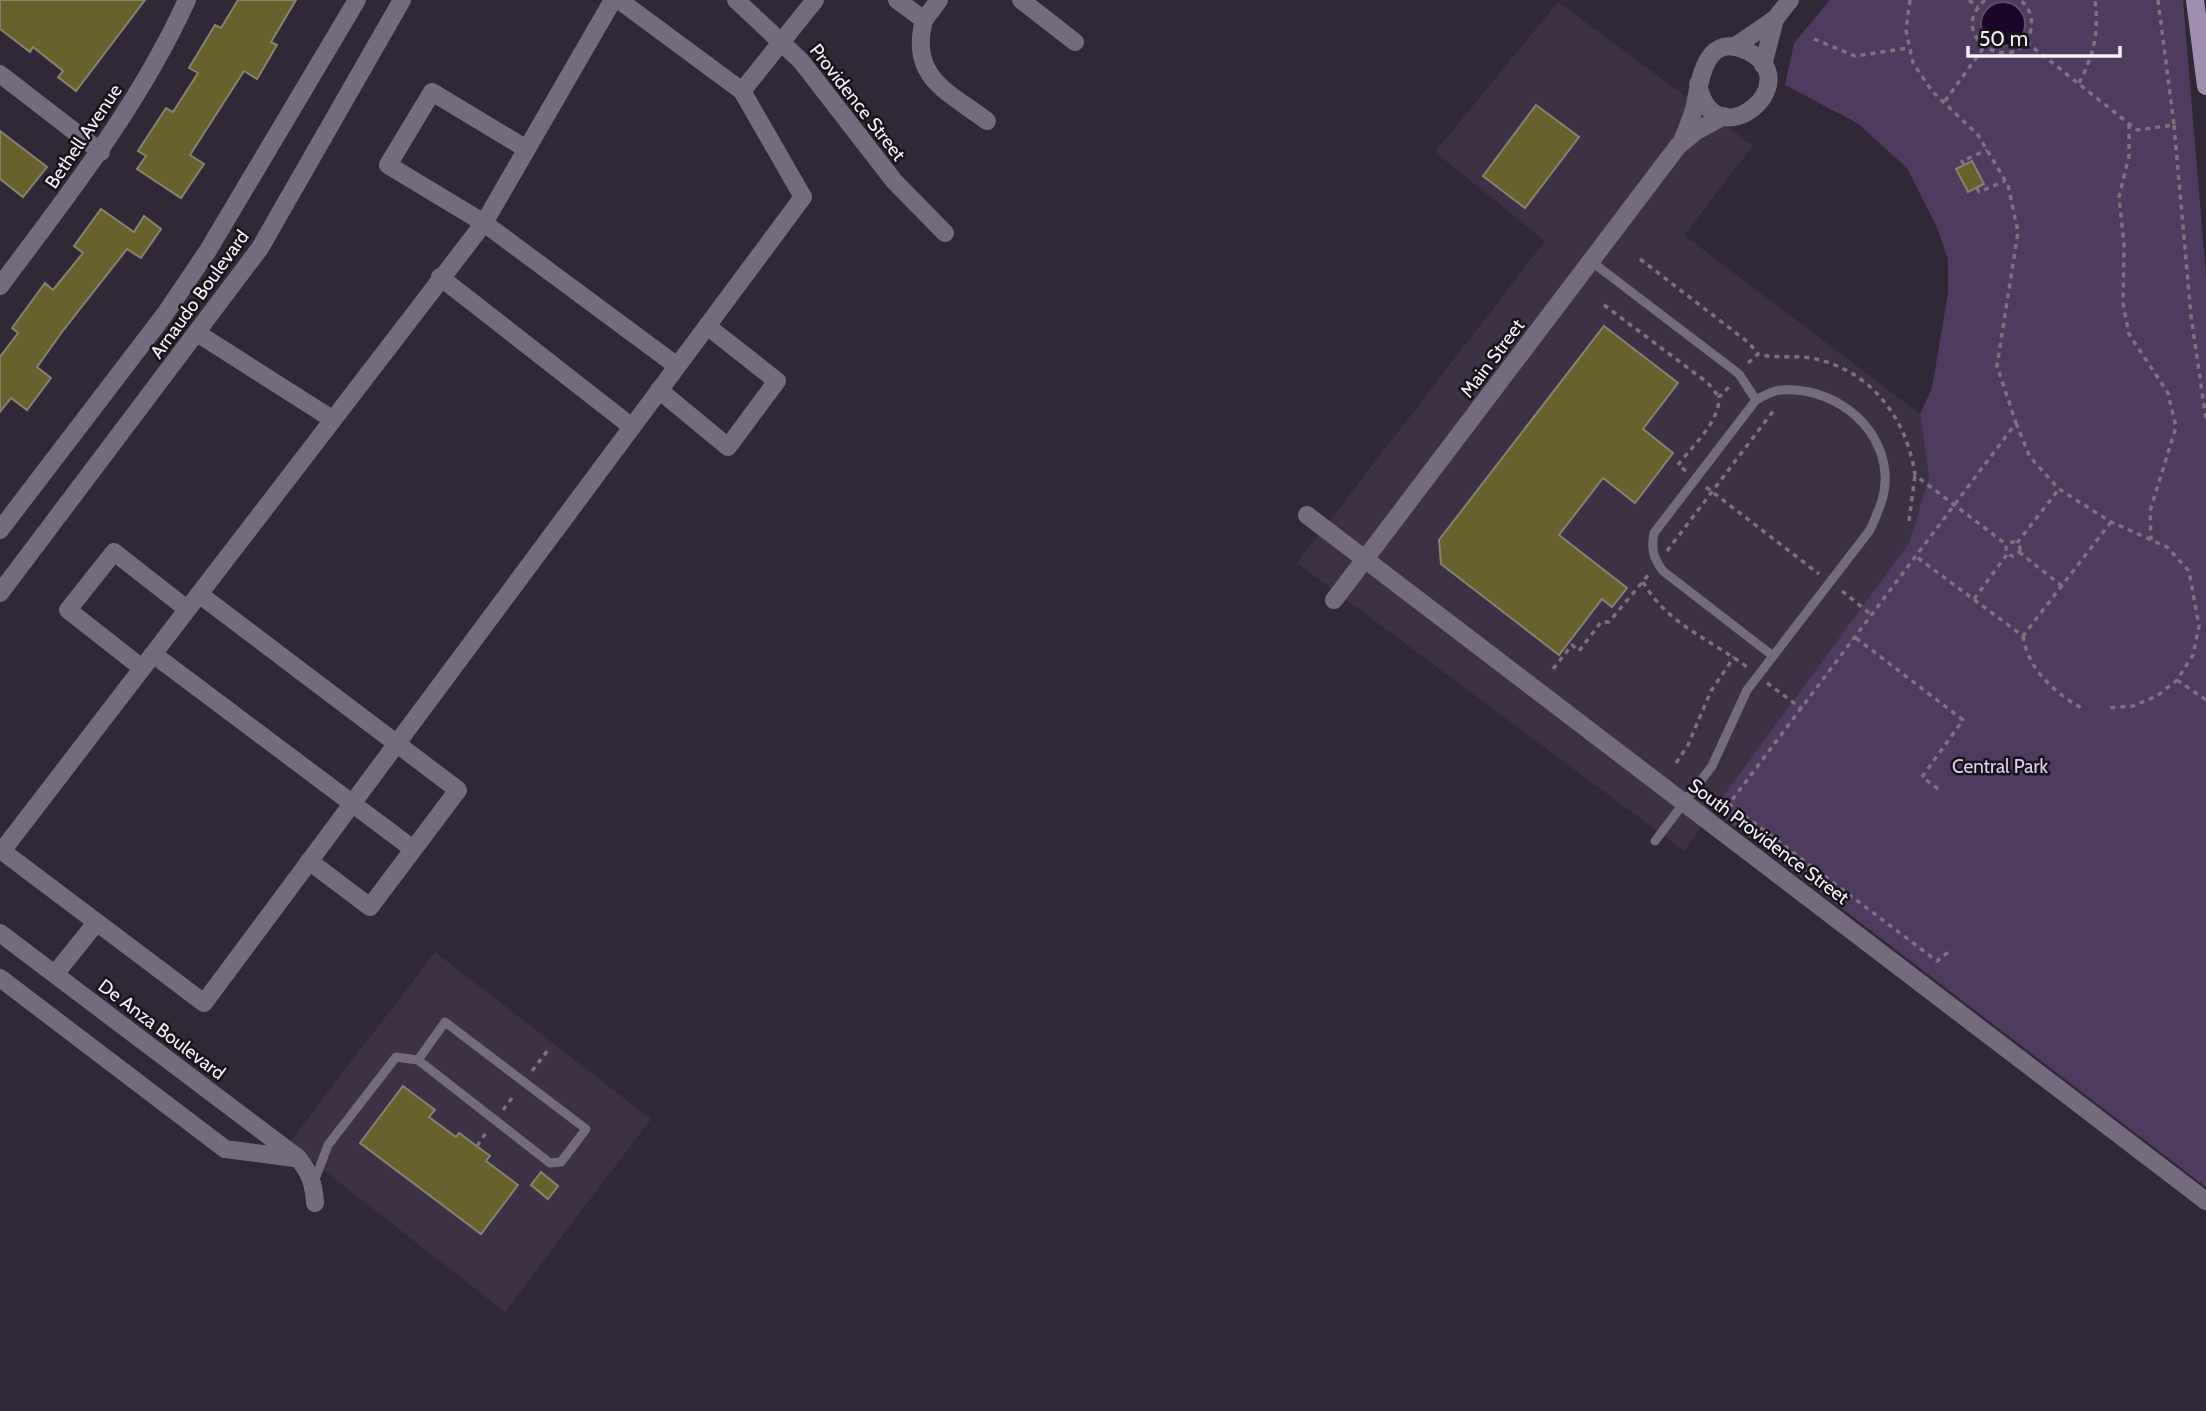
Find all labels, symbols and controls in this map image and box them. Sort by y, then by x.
scale bar [1968,14,2120,58]
text: 50 m [1979,26,2028,51]
street label: Providence Street [805,39,911,166]
street label: Bethell Avenue [40,79,127,193]
street label: Arnaudo Boulevard [145,226,254,363]
street label: Main Street [1455,314,1530,402]
park label: Central Park [1952,755,2048,778]
street label: South Providence Street [1684,774,1854,910]
street label: De Anza Boulevard [94,974,230,1085]

